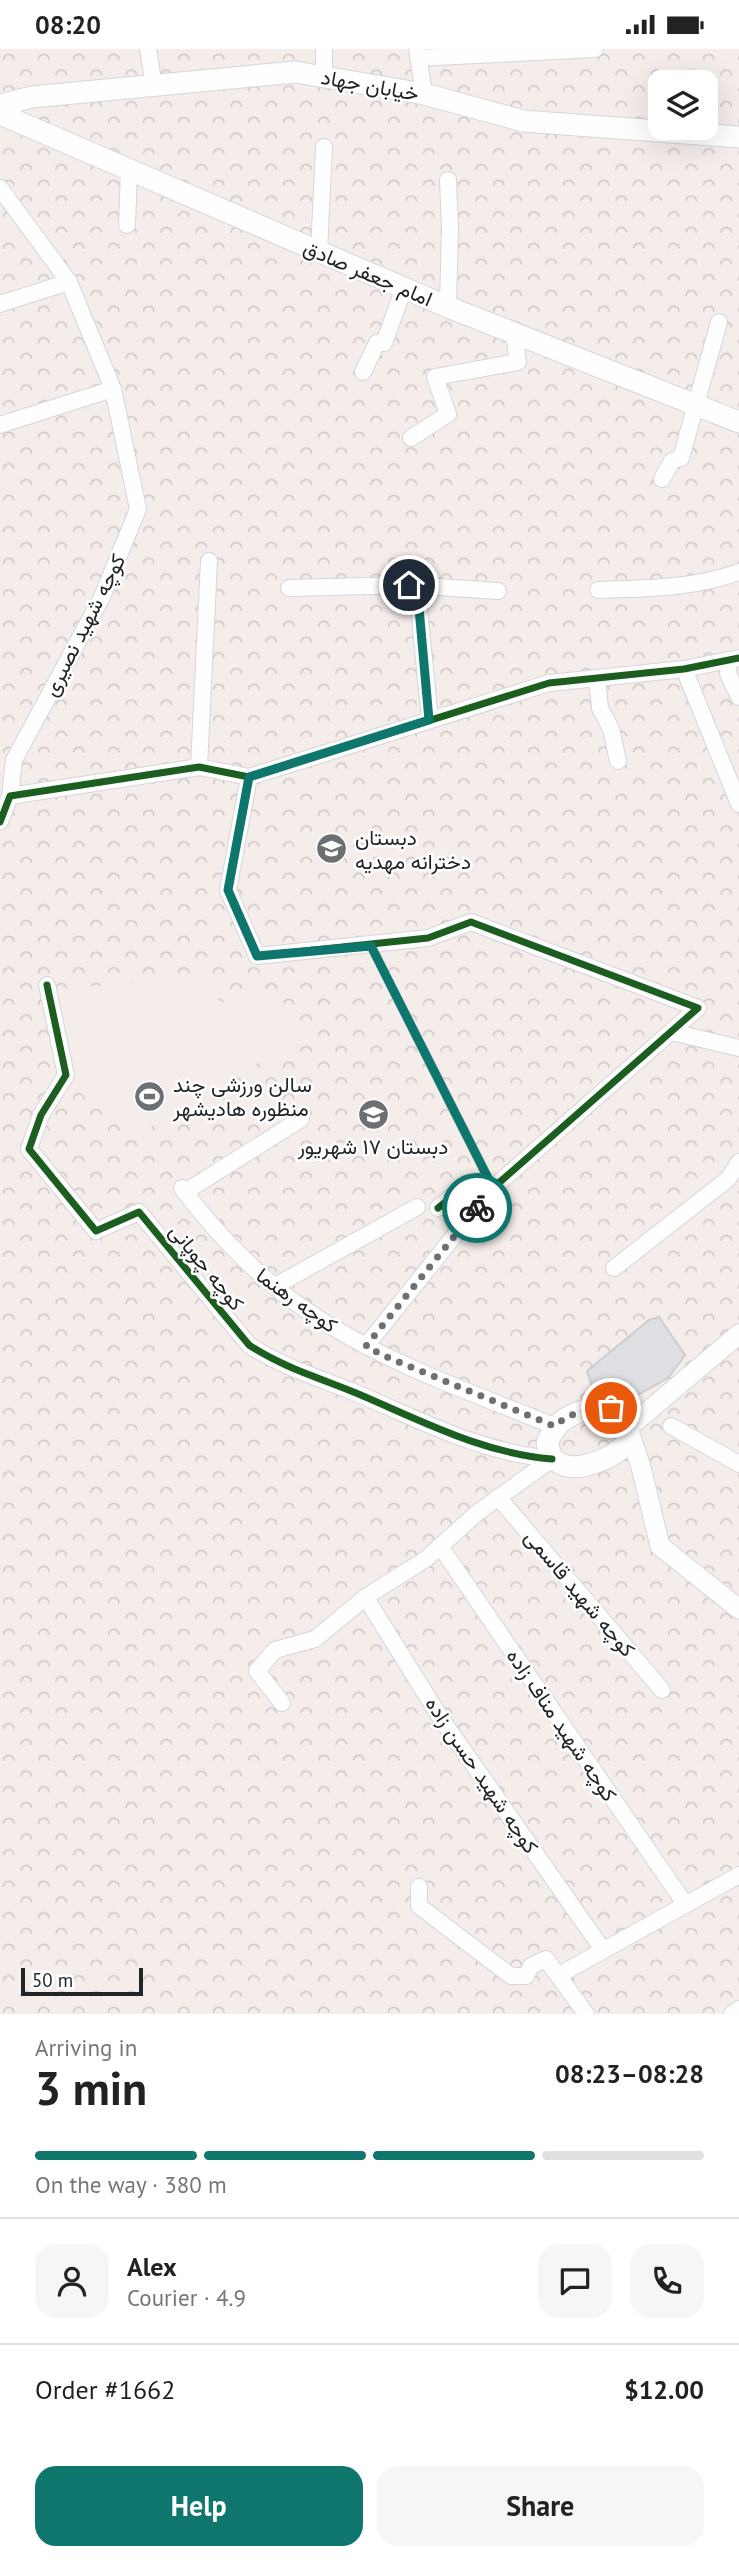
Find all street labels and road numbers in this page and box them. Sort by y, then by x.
street label: خیابان جهاد [319,63,421,107]
street label: امام جعفر صادق [299,234,437,313]
street label: کوچه شهید نصیری [37,549,132,701]
street label: کوچه چوپانی [163,1218,250,1317]
street label: کوچه رهنما [250,1261,343,1339]
street label: کوچه شهید قاسمی [518,1524,641,1663]
street label: کوچه شهید مناف زاده [500,1643,623,1807]
street label: کوچه شهید حسن زاده [419,1691,545,1859]

